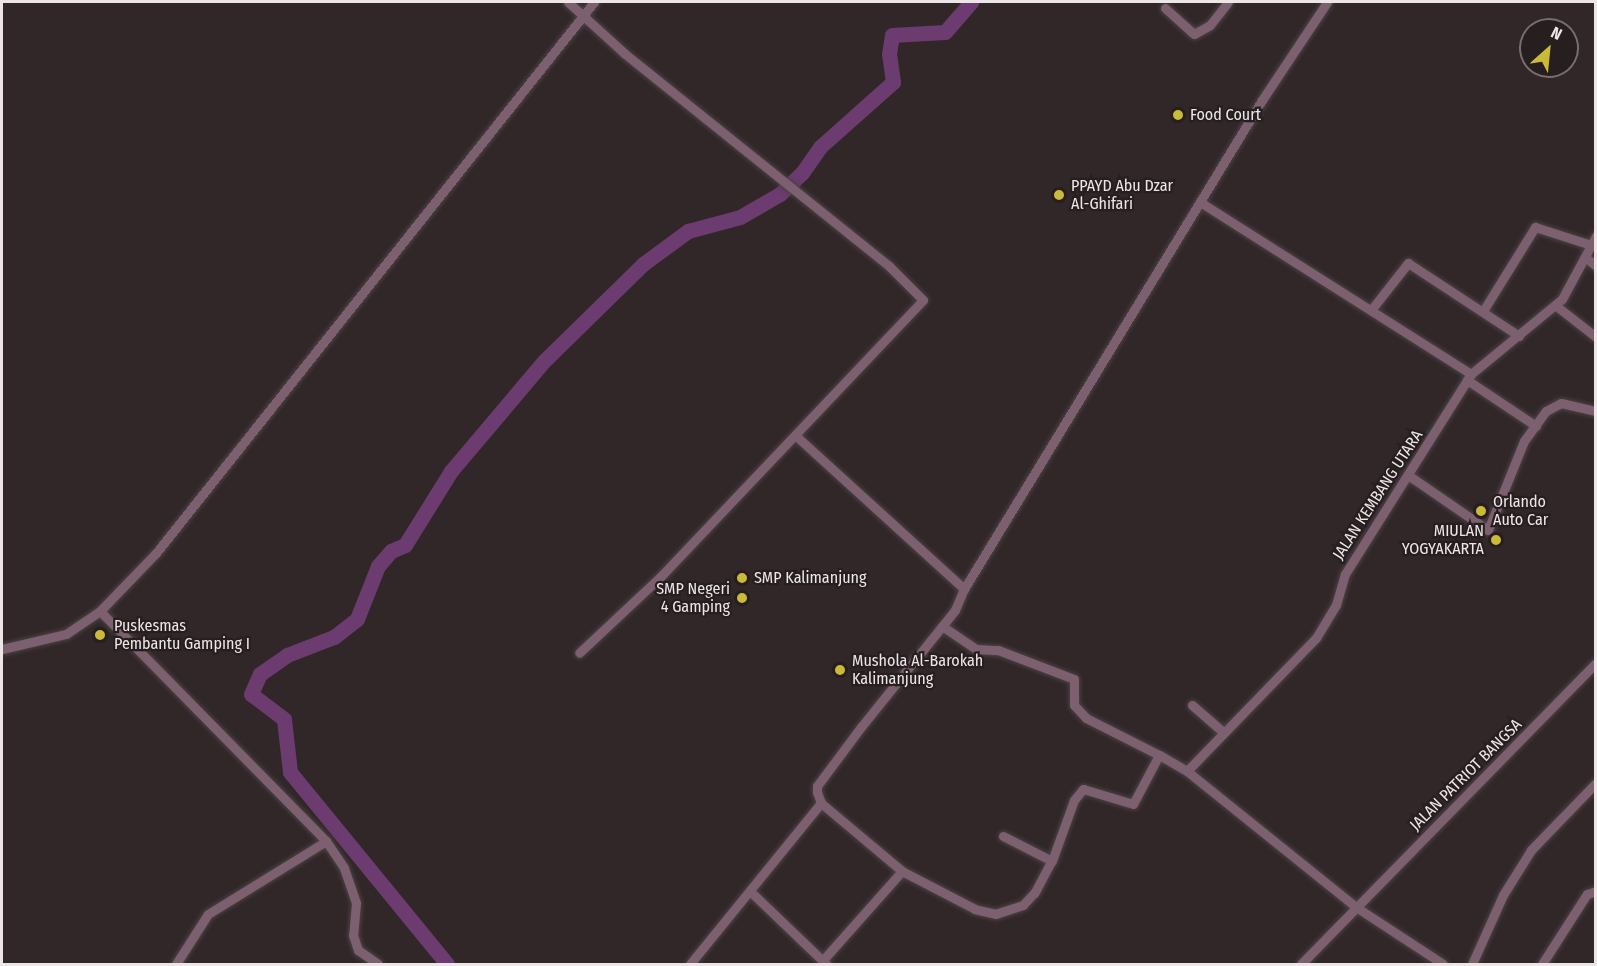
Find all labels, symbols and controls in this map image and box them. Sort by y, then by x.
north arrow [1519,18,1579,78]
text: N [1548,23,1565,44]
place label: Food Court [1190,105,1261,125]
marker: Food Court [1171,108,1185,122]
place label: PPAYD Abu Dzar Al-Ghifari [1071,176,1173,214]
marker: PPAYD Abu Dzar Al-Ghifari [1052,188,1066,202]
street label: JALAN KEMBANG UTARA [1329,427,1427,563]
place label: Orlando Auto Car [1493,492,1548,530]
marker: Orlando Auto Car [1474,504,1488,518]
place label: MIULAN YOGYAKARTA [1402,521,1484,559]
marker: MIULAN YOGYAKARTA [1489,533,1503,547]
place label: SMP Kalimanjung [754,568,866,588]
marker: SMP Kalimanjung [735,571,749,585]
place label: SMP Negeri 4 Gamping [656,579,730,617]
marker: SMP Negeri 4 Gamping [735,591,749,605]
place label: Puskesmas Pembantu Gamping I [114,616,250,654]
marker: Puskesmas Pembantu Gamping I [91,626,109,644]
place label: Mushola Al-Barokah Kalimanjung [852,651,983,689]
marker: Mushola Al-Barokah Kalimanjung [833,663,847,677]
street label: JALAN PATRIOT BANGSA [1406,715,1526,835]

